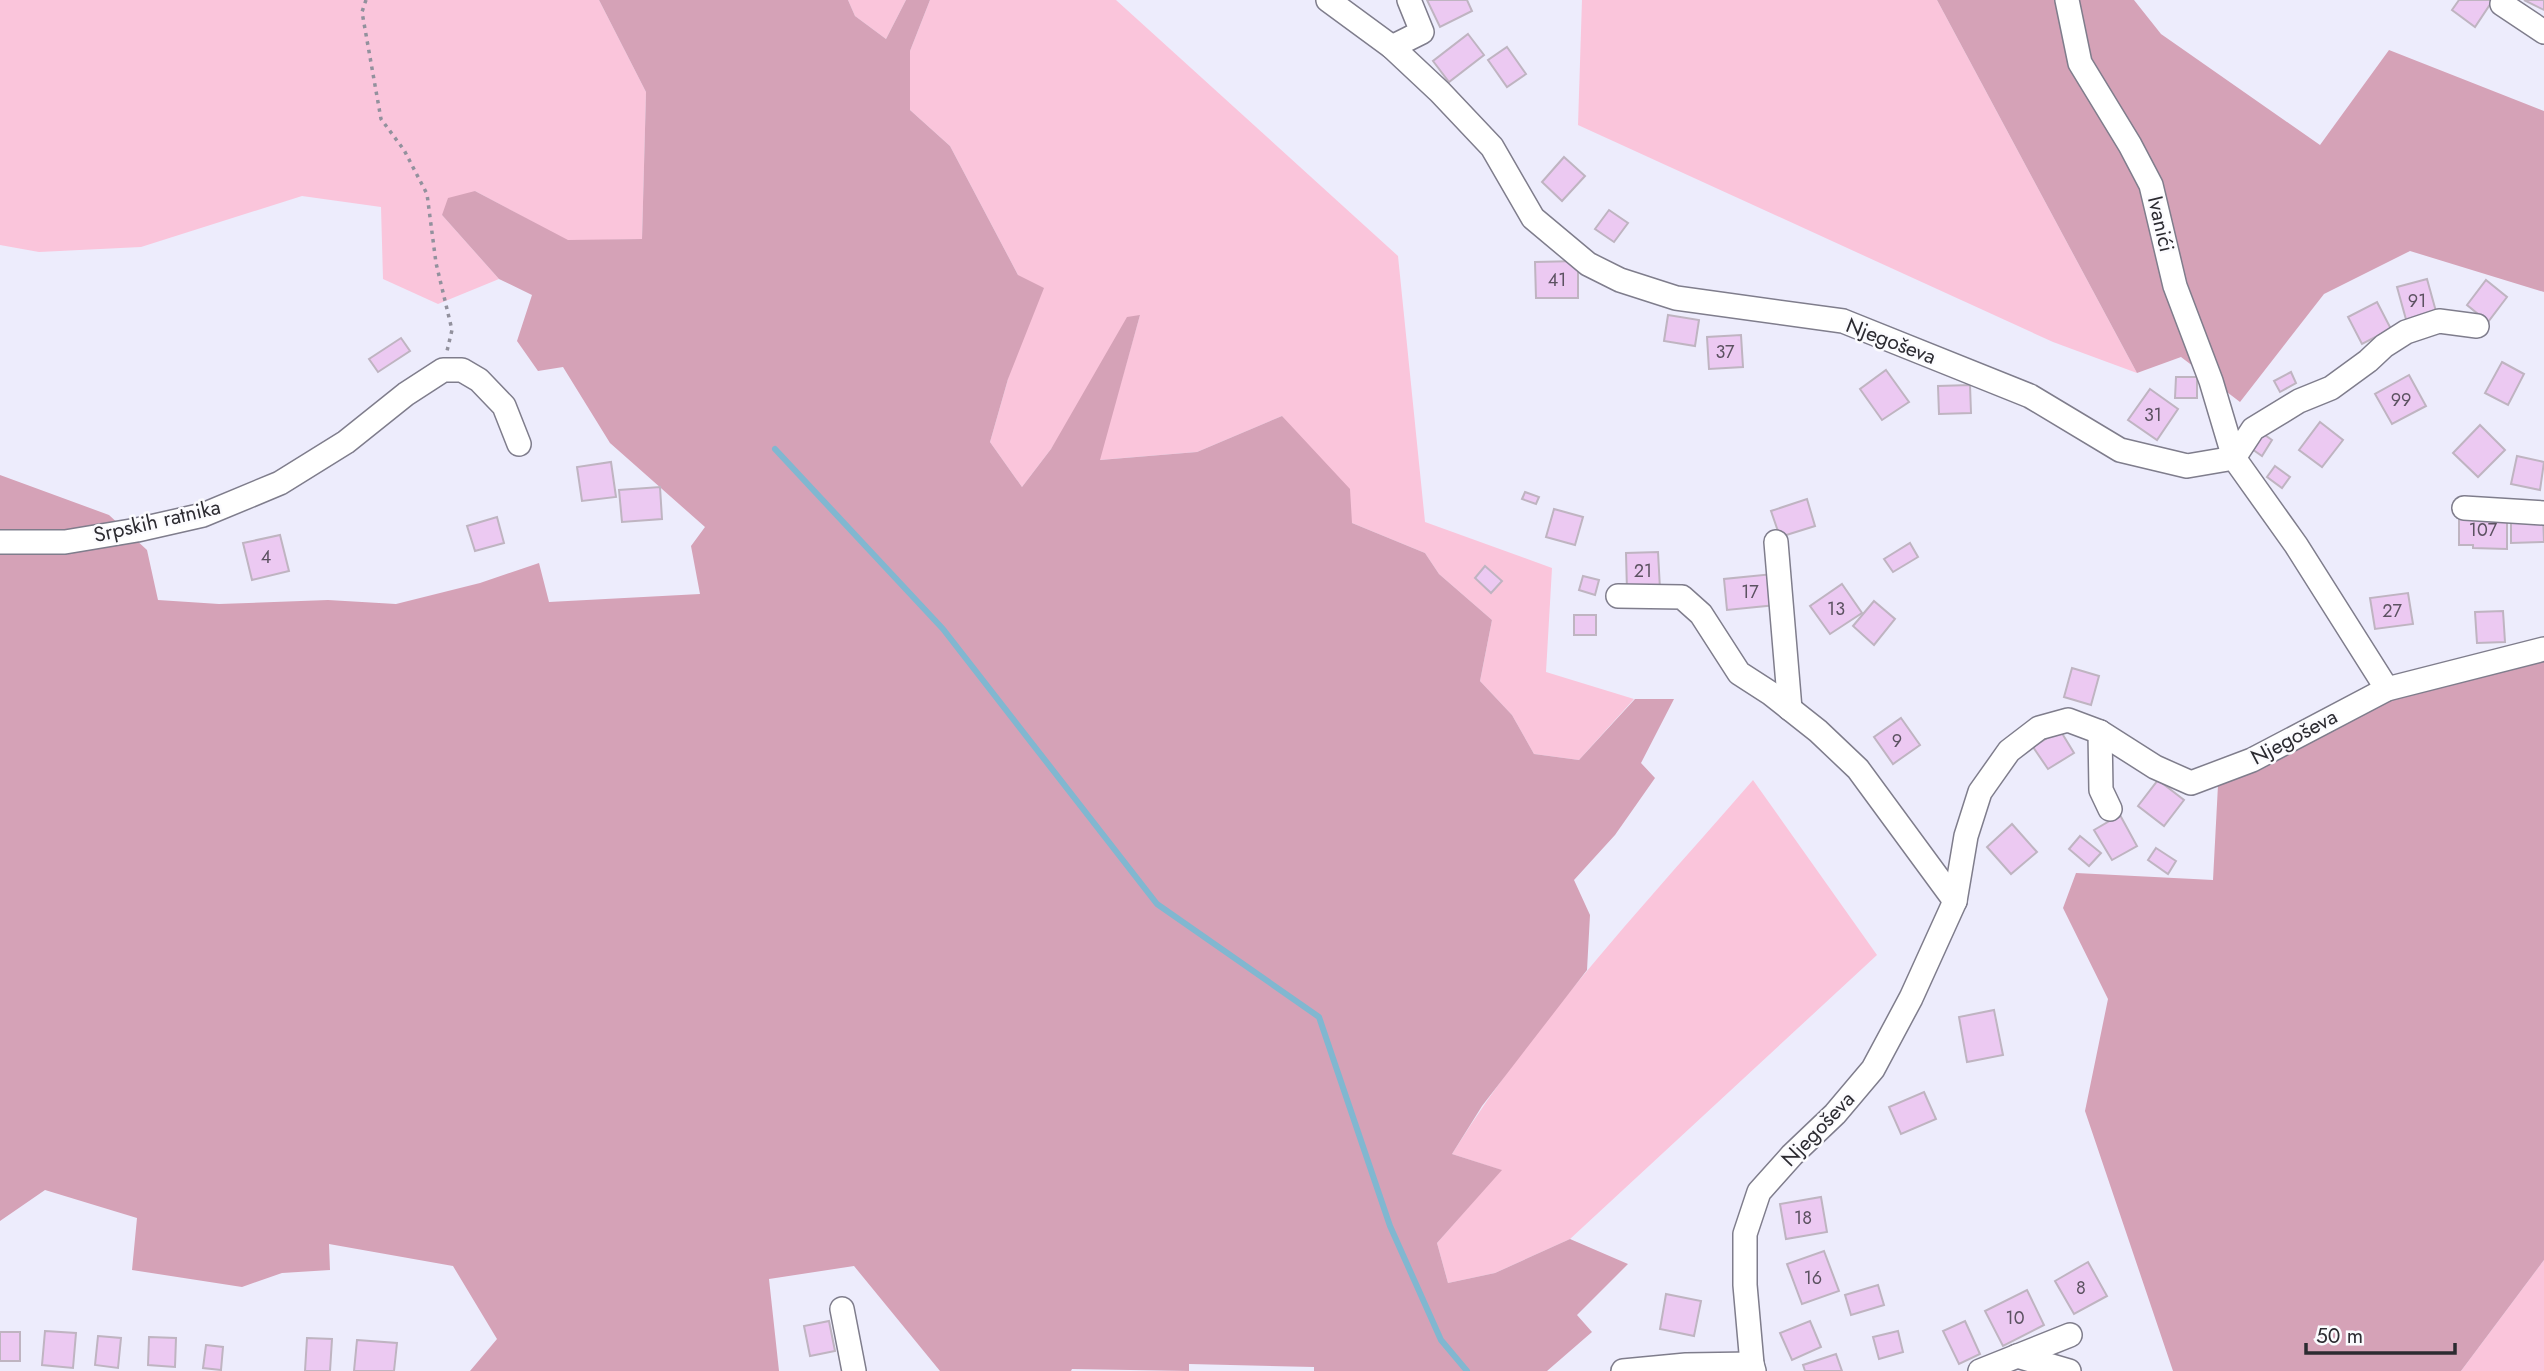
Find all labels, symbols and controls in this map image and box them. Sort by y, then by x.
street label: Ivanići [2140,193,2182,255]
house number: 41 [1548,267,1566,293]
house number: 91 [2408,288,2426,314]
street label: Njegoševa [1842,310,1940,372]
house number: 37 [1715,339,1735,365]
house number: 99 [2391,387,2411,413]
house number: 31 [2144,402,2162,428]
street label: Srpskih ratnika [91,492,223,550]
house number: 107 [2469,517,2498,543]
house number: 4 [261,544,271,570]
house number: 21 [1634,558,1652,584]
house number: 17 [1741,579,1759,605]
house number: 13 [1827,596,1845,622]
house number: 27 [2382,598,2402,624]
street label: Njegoševa [2245,702,2343,772]
house number: 9 [1892,728,1902,754]
street label: Njegoševa [1775,1085,1861,1173]
house number: 18 [1794,1205,1812,1231]
house number: 16 [1804,1265,1822,1291]
house number: 8 [2076,1275,2086,1301]
house number: 10 [2006,1305,2025,1331]
scale bar [2306,1312,2455,1356]
text: 50 m [2316,1321,2363,1351]

